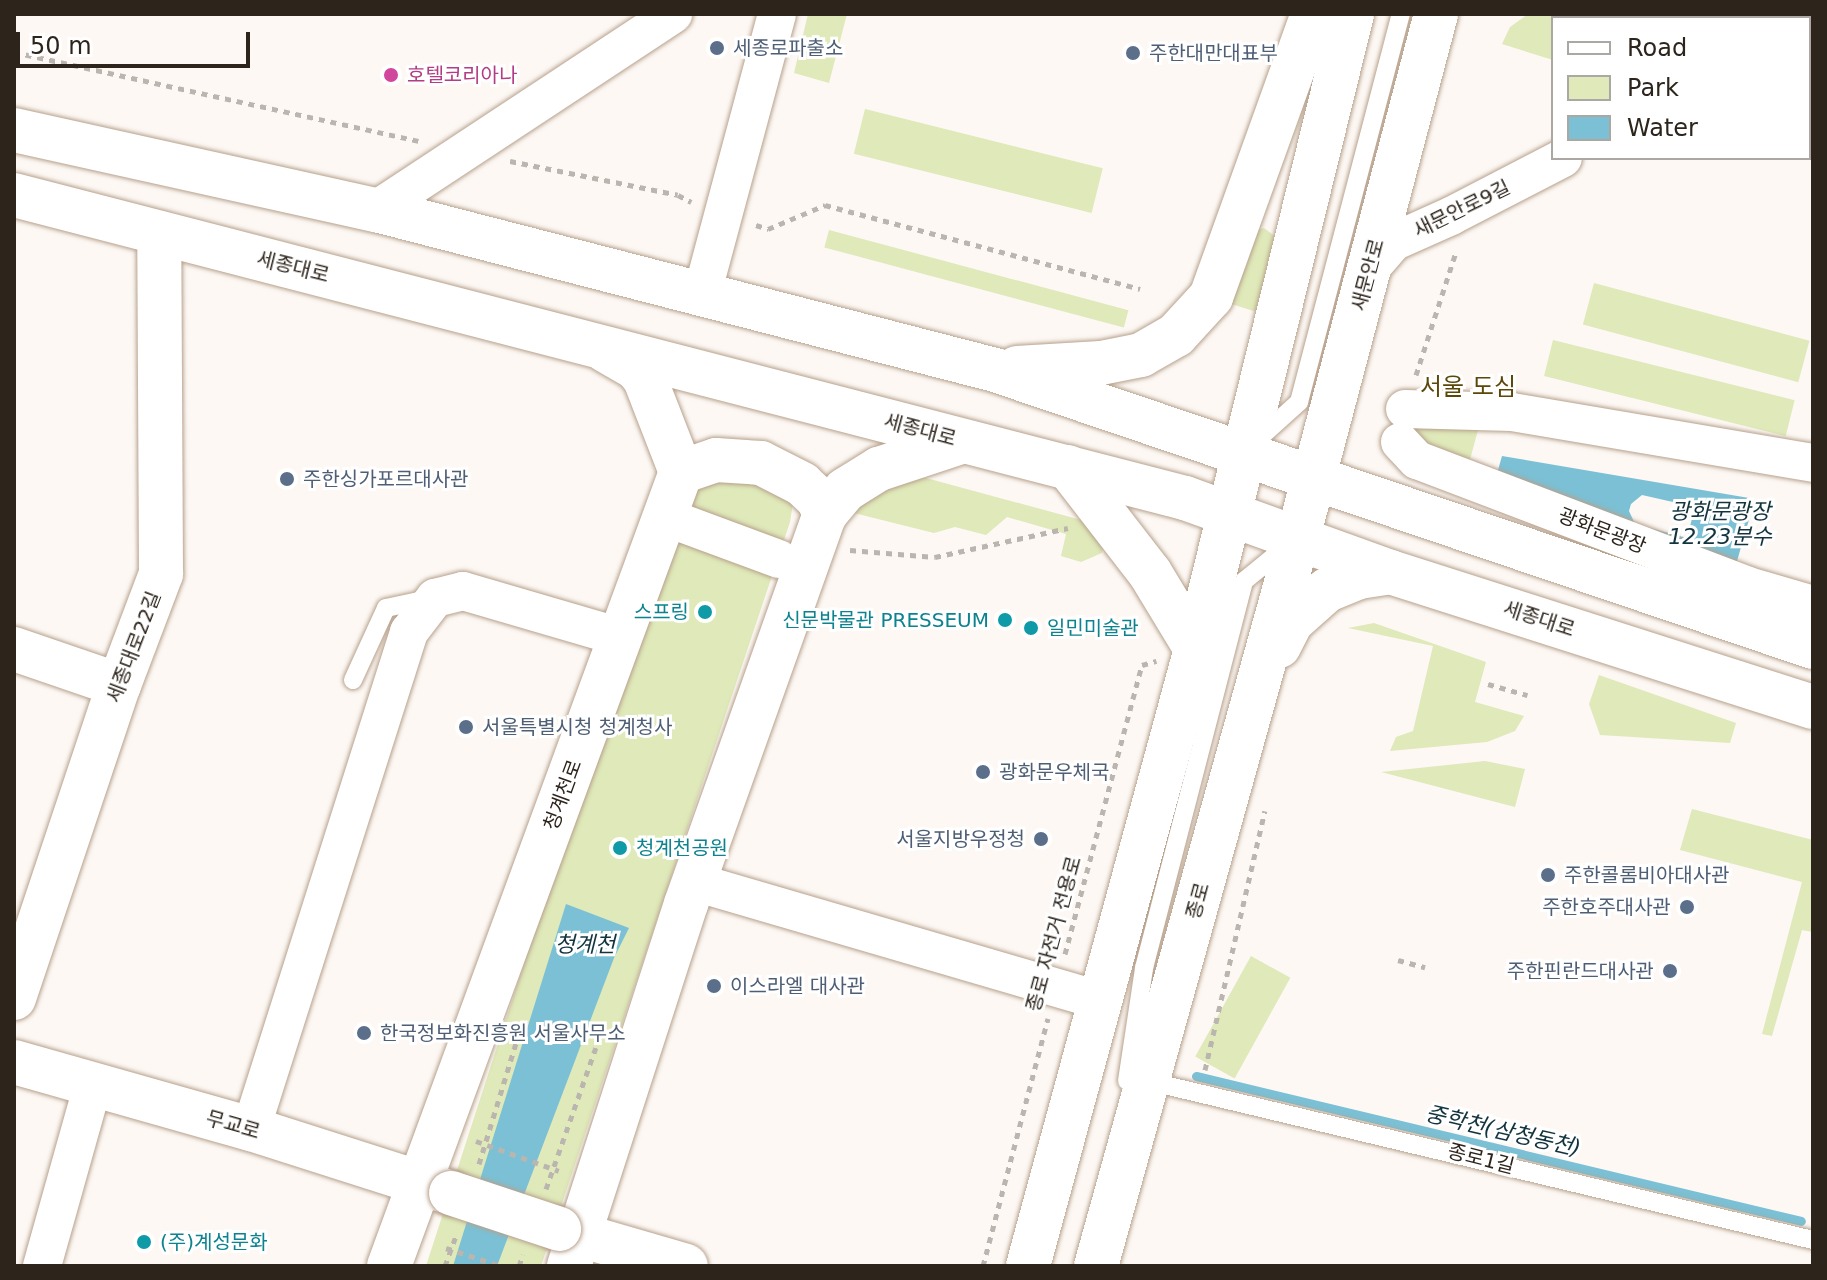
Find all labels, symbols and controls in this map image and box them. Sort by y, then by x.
scale bar [20,16,254,66]
legend [1551,16,1811,160]
text: 50 m [30,32,92,60]
text: Road [1627,34,1687,62]
place label: 세종로파출소 [733,36,843,60]
marker: 세종로파출소 [708,39,726,57]
place label: 주한대만대표부 [1149,41,1278,65]
marker: 주한대만대표부 [1124,44,1142,62]
place label: 호텔코리아나 [407,63,517,87]
marker: 호텔코리아나 [382,66,400,84]
text: Park [1627,74,1679,102]
text: Water [1627,114,1698,142]
street label: 새문안로9길 [1410,175,1514,243]
street label: 새문안로 [1347,236,1389,314]
street label: 세종대로 [254,246,332,288]
district label: 서울 도심 [1420,374,1516,402]
street label: 세종대로 [881,409,959,451]
place label: 주한싱가포르대사관 [303,467,469,491]
marker: 주한싱가포르대사관 [278,470,296,488]
water label: 광화문광장 12.23분수 [1668,498,1772,550]
street label: 광화문광장 [1555,503,1649,559]
street label: 세종대로22길 [102,588,166,706]
street label: 세종대로 [1500,596,1578,642]
place label: 스프링 [634,600,689,624]
marker: 스프링 [696,603,714,621]
place label: 신문박물관 PRESSEUM [782,608,989,632]
marker: 신문박물관 PRESSEUM [996,611,1014,629]
place label: 일민미술관 [1047,616,1139,640]
marker: 일민미술관 [1022,619,1040,637]
place label: 서울특별시청 청계청사 [482,715,672,739]
marker: 서울특별시청 청계청사 [457,718,475,736]
street label: 청계천로 [539,756,587,834]
place label: 광화문우체국 [999,760,1109,784]
marker: 광화문우체국 [974,763,992,781]
place label: 서울지방우정청 [896,827,1025,851]
marker: 서울지방우정청 [1032,830,1050,848]
place label: 청계천공원 [636,836,728,860]
marker: 청계천공원 [611,839,629,857]
street label: 종로 자전거 전용로 [1022,854,1086,1014]
place label: 주한콜롬비아대사관 [1564,863,1730,887]
marker: 주한콜롬비아대사관 [1539,866,1557,884]
street label: 종로 [1182,880,1214,922]
place label: 주한호주대사관 [1542,895,1671,919]
marker: 주한호주대사관 [1678,898,1696,916]
water label: 청계천 [555,932,615,958]
place label: 주한핀란드대사관 [1507,959,1654,983]
marker: 주한핀란드대사관 [1661,962,1679,980]
place label: 이스라엘 대사관 [730,974,865,998]
marker: 이스라엘 대사관 [705,977,723,995]
place label: 한국정보화진흥원 서울사무소 [380,1021,626,1045]
marker: 한국정보화진흥원 서울사무소 [355,1024,373,1042]
water label: 중학천(삼청동천) [1423,1100,1583,1162]
street label: 무교로 [203,1106,263,1144]
street label: 종로1길 [1445,1139,1517,1179]
place label: (주)계성문화 [160,1230,268,1254]
marker: (주)계성문화 [135,1233,153,1251]

